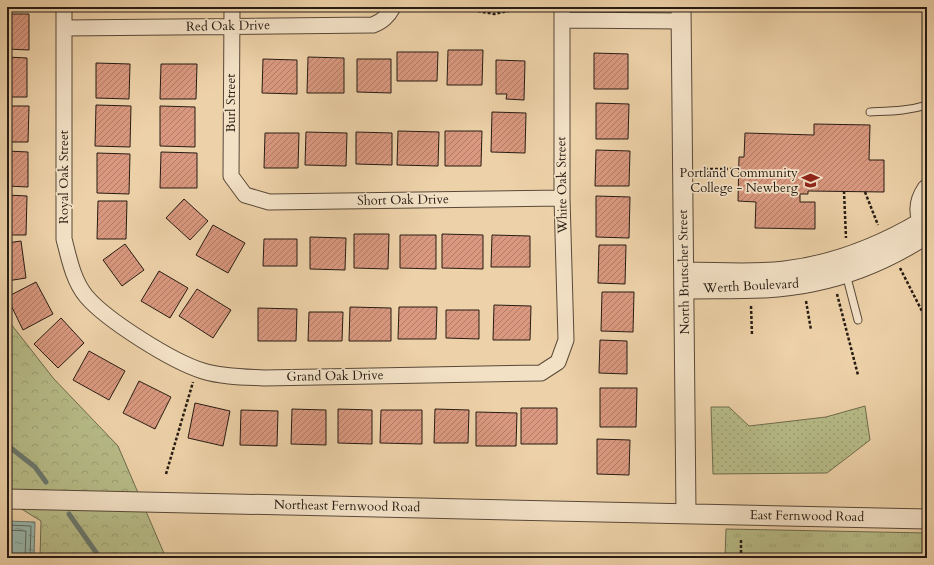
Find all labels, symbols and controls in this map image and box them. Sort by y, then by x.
street label: Red Oak Drive [186,16,270,36]
street label: Burl Street [222,74,240,132]
street label: Royal Oak Street [55,130,73,224]
street label: White Oak Street [552,136,572,235]
place label: Portland Community College - Newberg [680,164,799,197]
school or university icon: Portland Community College - Newberg [801,170,821,190]
street label: Short Oak Drive [357,190,449,210]
street label: North Brutscher Street [674,209,694,335]
street label: Werth Boulevard [702,275,799,298]
street label: Grand Oak Drive [286,366,384,386]
street label: Northeast Fernwood Road [274,496,420,516]
street label: East Fernwood Road [750,506,864,526]

